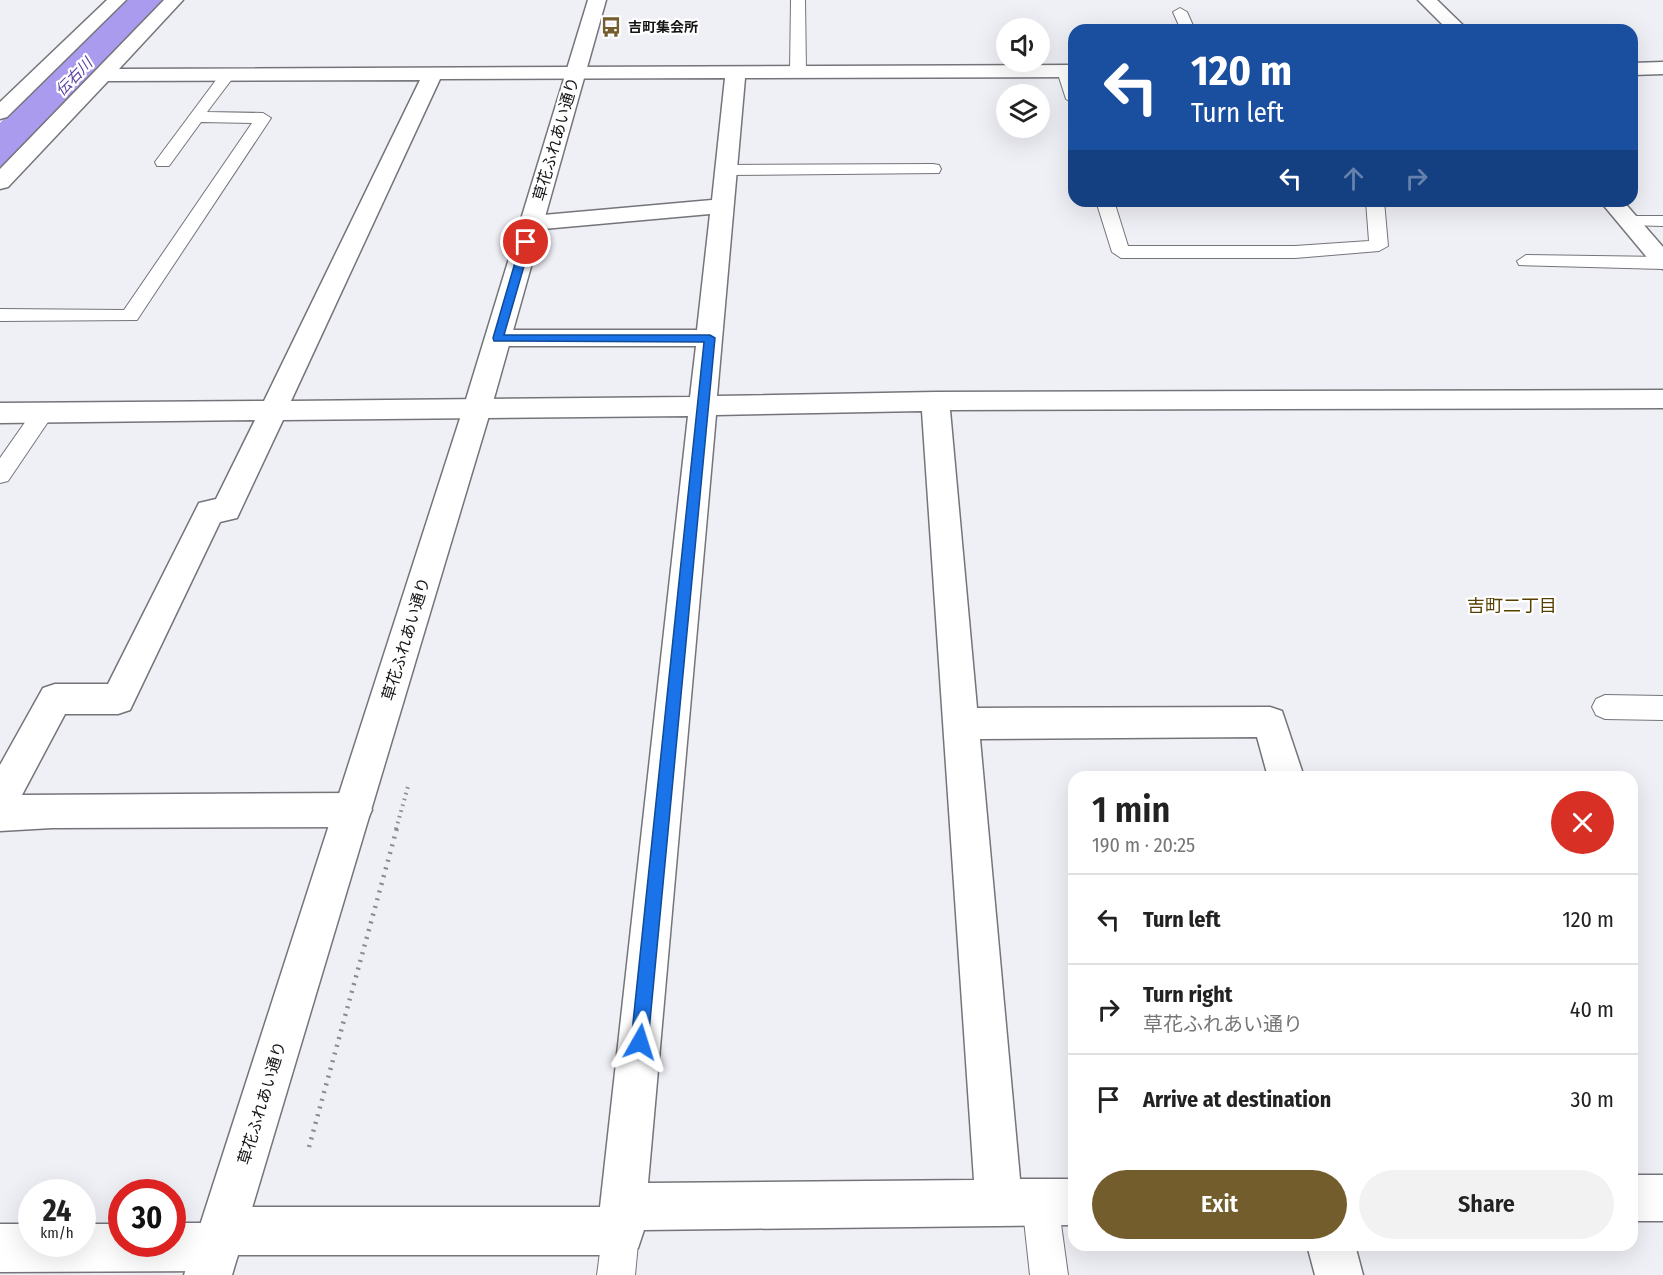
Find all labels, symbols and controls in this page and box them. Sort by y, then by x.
bus stop icon: 吉町集会所 [599,15,623,39]
map controls [996,18,1050,138]
button: sound [996,18,1050,72]
place label: 吉町集会所 [628,19,698,36]
text: 120 m [1191,46,1292,96]
icon: left [1092,48,1170,126]
water label: 伝右川 [52,53,97,99]
street label: 草花ふれあい通り [529,75,583,203]
button: layers [996,84,1050,138]
text: Turn left [1191,97,1284,129]
icon: left [1274,162,1307,195]
icon: ahead [1337,162,1370,195]
icon: right [1400,162,1433,195]
pin [500,216,551,267]
icon: arrive [509,225,542,258]
street label: 草花ふれあい通り [378,575,434,703]
district label: 吉町二丁目 [1467,595,1557,617]
text: 1 min [1092,788,1170,832]
button: close [1551,791,1614,854]
text: 190 m · 20:25 [1092,833,1195,857]
icon: left [1092,903,1125,936]
text: Turn left [1143,906,1221,933]
text: 120 m [1562,906,1614,933]
text: Turn right [1143,981,1232,1008]
icon: right [1092,993,1125,1026]
text: 40 m [1570,996,1614,1023]
position arrow [608,1010,672,1074]
text: 草花ふれあい通り [1143,1012,1303,1036]
street label: 草花ふれあい通り [234,1039,290,1167]
icon: arrive [1092,1083,1125,1116]
text: Arrive at destination [1143,1086,1331,1113]
text: 30 m [1571,1086,1614,1113]
button: Exit [1092,1170,1347,1239]
button: Share [1359,1170,1614,1239]
speed limit sign: 30 [108,1179,186,1257]
text: 24 [43,1193,71,1229]
text: km/h [40,1224,74,1242]

